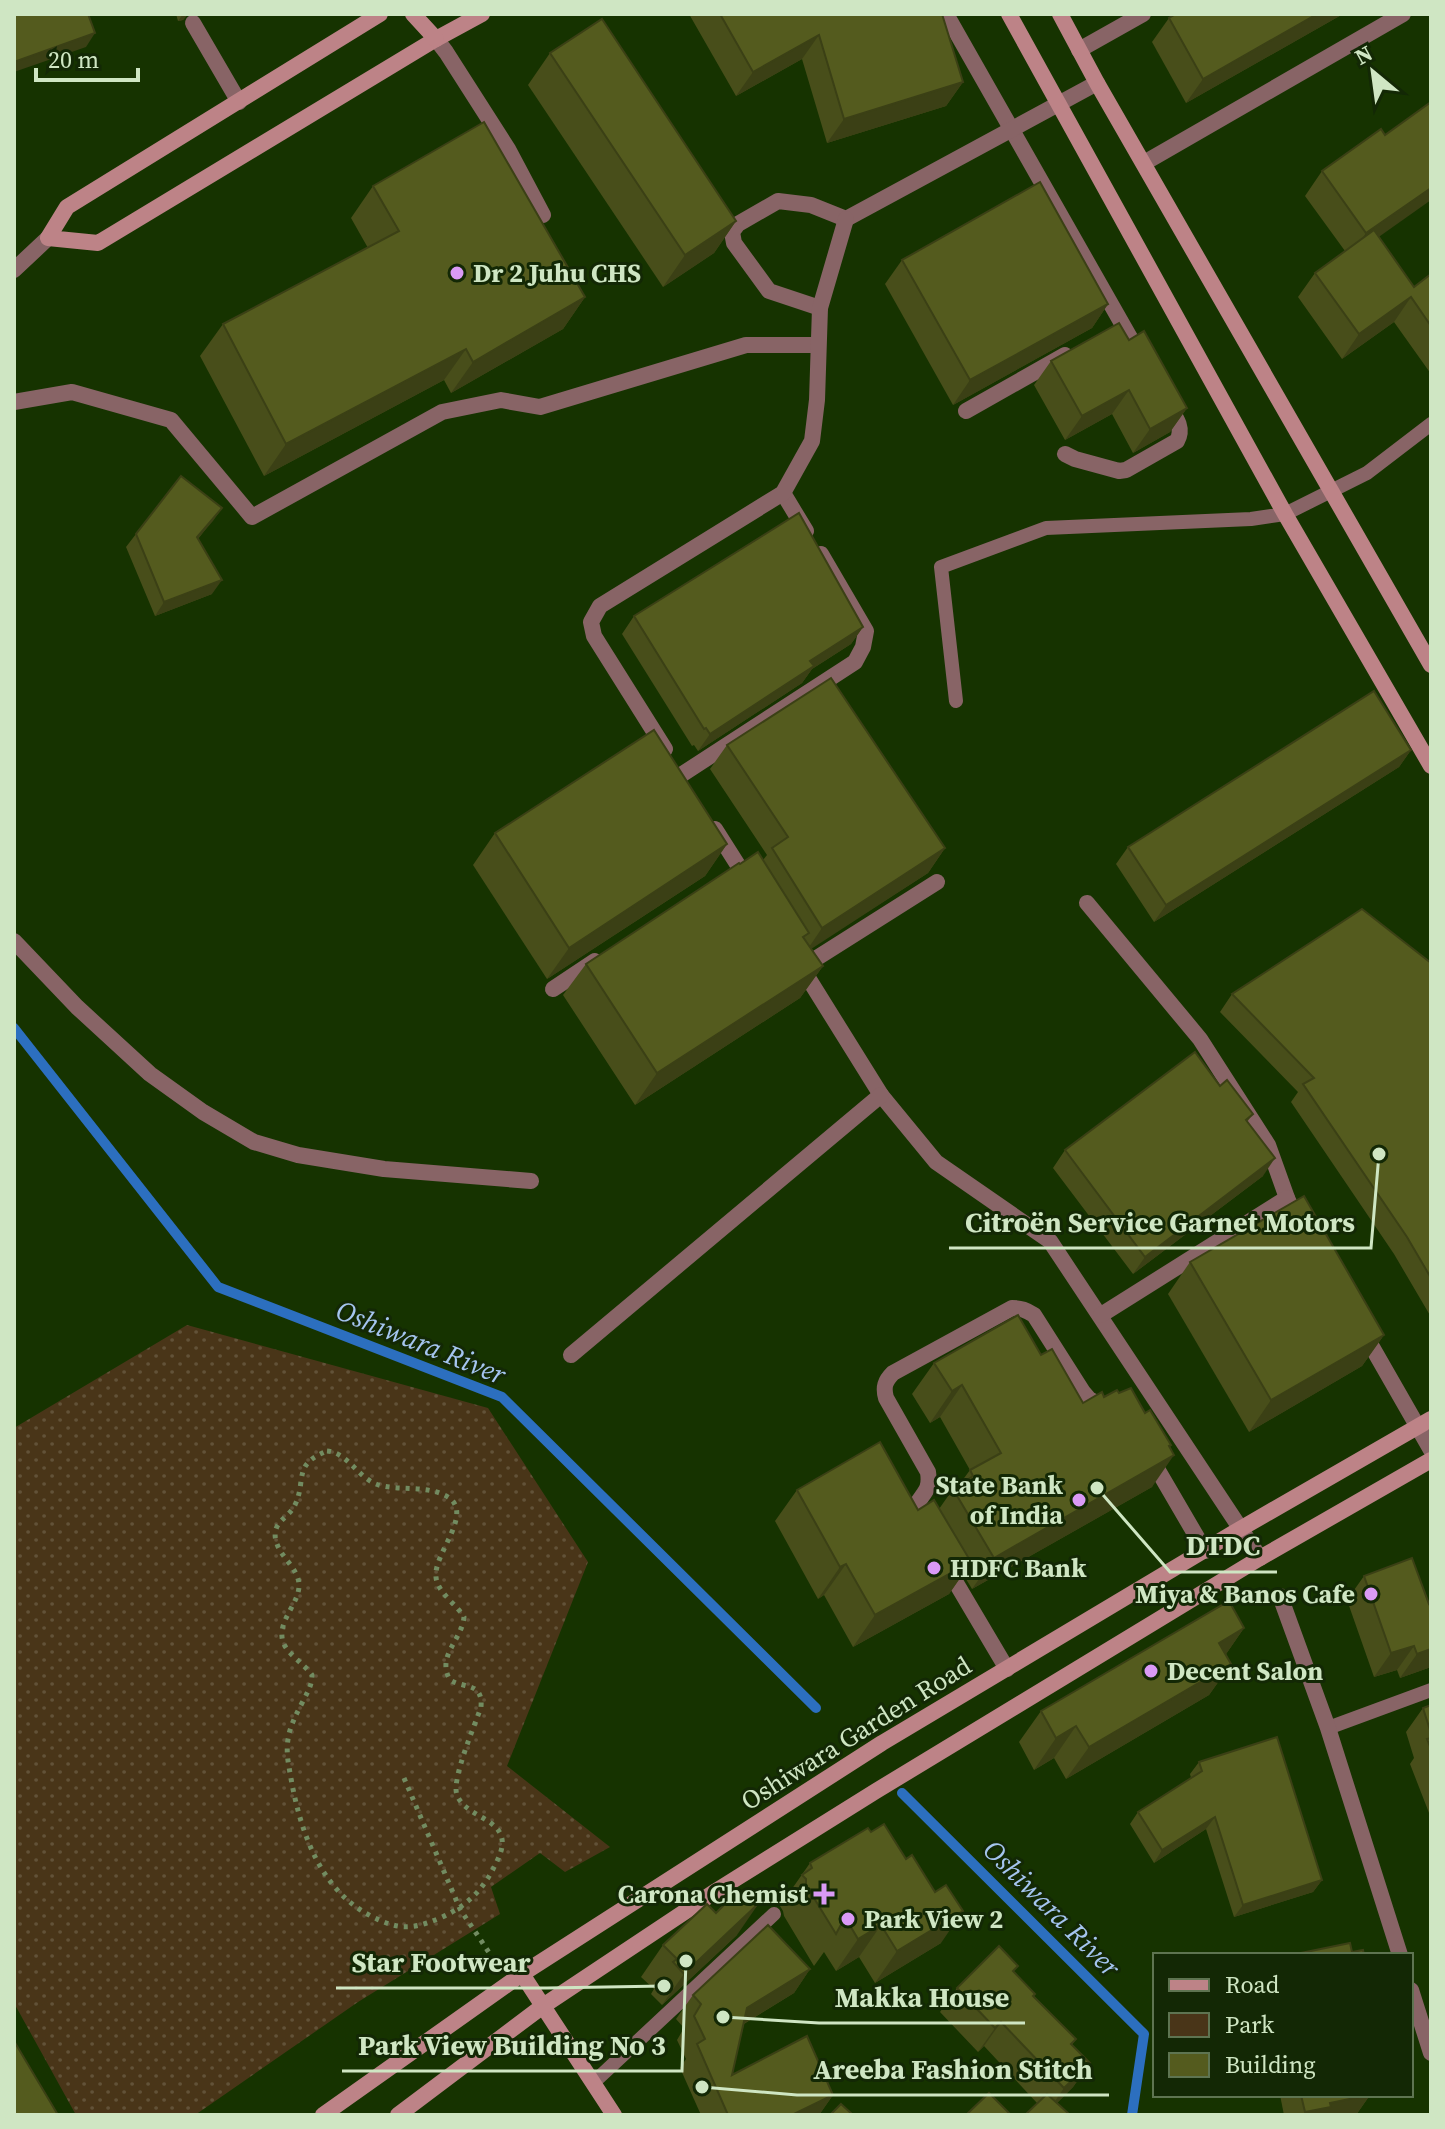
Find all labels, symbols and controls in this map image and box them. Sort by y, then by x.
scale bar [36,32,138,82]
north arrow [1333,32,1413,112]
text: N [1349,38,1378,72]
text: 20 m [48,43,99,76]
place label: Dr 2 Juhu CHS [473,255,641,291]
marker: Dr 2 Juhu CHS [448,264,466,282]
callout: Citroën Service Garnet Motors [949,1196,1371,1248]
text: Citroën Service Garnet Motors [965,1203,1355,1241]
water label: Oshiwara River [331,1291,512,1394]
place label: State Bank of India [935,1467,1063,1533]
marker: State Bank of India [1070,1491,1088,1509]
callout: DTDC [1170,1520,1277,1572]
text: DTDC [1186,1526,1260,1564]
place label: HDFC Bank [950,1550,1087,1586]
marker: HDFC Bank [925,1559,943,1577]
place label: Miya & Banos Cafe [1135,1576,1355,1612]
marker: Miya & Banos Cafe [1362,1585,1380,1603]
street label: Oshiwara Garden Road [734,1647,978,1819]
place label: Decent Salon [1167,1653,1323,1689]
marker: Decent Salon [1142,1662,1160,1680]
water label: Oshiwara River [975,1831,1130,1986]
place label: Carona Chemist [618,1876,809,1912]
marker: Carona Chemist [815,1885,833,1903]
place label: Park View 2 [864,1901,1003,1937]
marker: Park View 2 [839,1910,857,1928]
callout: Star Footwear [336,1936,547,1988]
text: Star Footwear [351,1943,531,1981]
legend [1153,1953,1413,2097]
text: Road [1225,1968,1280,2001]
callout: Makka House [819,1971,1025,2023]
text: Makka House [835,1978,1009,2016]
text: Park [1225,2008,1275,2041]
callout: Park View Building No 3 [342,2019,682,2071]
text: Park View Building No 3 [358,2026,666,2064]
callout: Areeba Fashion Stitch [797,2043,1109,2095]
text: Building [1225,2048,1316,2081]
text: Areeba Fashion Stitch [813,2050,1093,2088]

